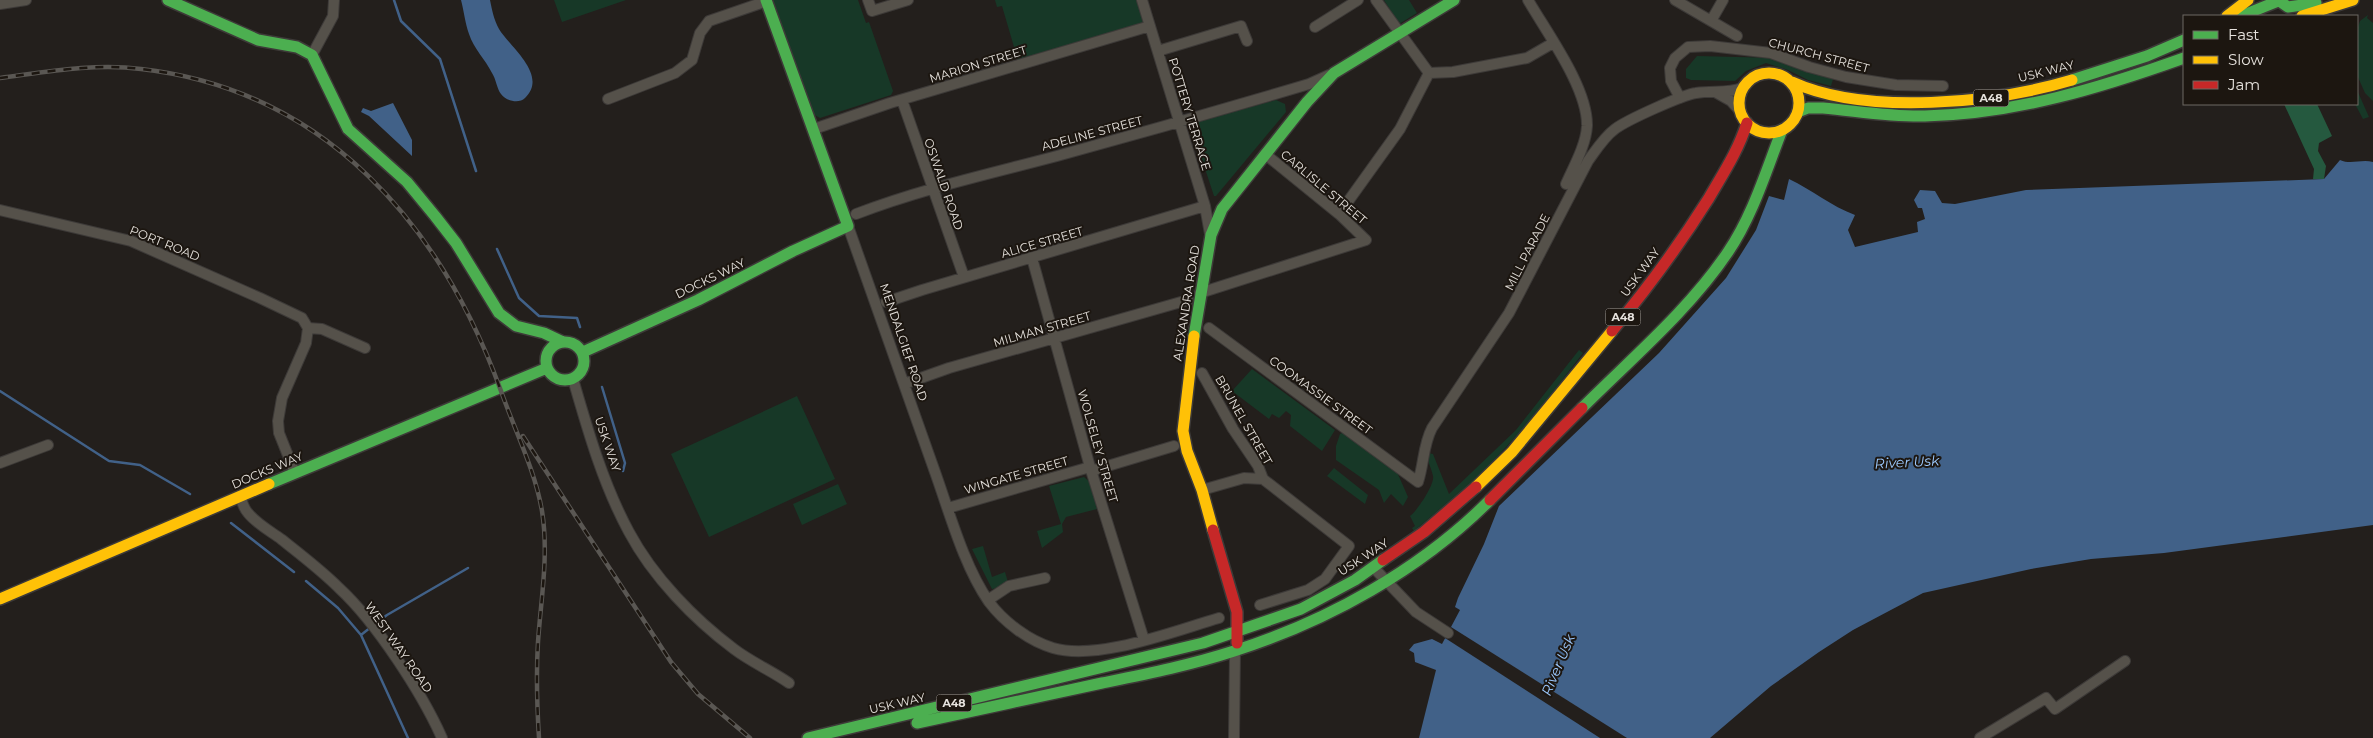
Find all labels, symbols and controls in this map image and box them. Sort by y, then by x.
legend [2183,15,2358,105]
text: Fast [2228,25,2259,44]
street label: CHURCH STREET [1767,34,1871,76]
street label: MARION STREET [927,42,1029,86]
text: Slow [2228,50,2264,69]
street label: POTTERY TERRACE [1166,56,1214,172]
street label: USK WAY [2016,57,2076,85]
text: Jam [2227,75,2260,94]
road number: A48 [1974,90,2008,106]
street label: ADELINE STREET [1040,112,1144,154]
street label: OSWALD ROAD [921,136,967,232]
street label: CARLISLE STREET [1278,147,1370,227]
street label: MILL PARADE [1501,211,1553,293]
street label: PORT ROAD [128,222,202,264]
street label: ALICE STREET [999,223,1085,261]
street label: ALEXANDRA ROAD [1169,244,1203,362]
street label: USK WAY [1617,244,1663,300]
street label: DOCKS WAY [673,254,748,301]
street label: MENDALGIEF ROAD [877,281,931,403]
street label: MILMAN STREET [991,308,1093,350]
road number: A48 [1606,308,1640,326]
street label: COOMASSIE STREET [1267,353,1375,437]
street label: BRUNEL STREET [1212,373,1276,468]
street label: WOLSELEY STREET [1075,388,1121,504]
street label: USK WAY [592,415,625,474]
street label: DOCKS WAY [229,448,305,492]
water label: River Usk [1874,451,1941,473]
street label: WINGATE STREET [962,453,1070,497]
street label: USK WAY [1335,535,1391,579]
street label: WEST WAY ROAD [362,599,436,695]
water label: River Usk [1537,631,1579,698]
street label: USK WAY [867,689,927,717]
road number: A48 [936,694,972,711]

